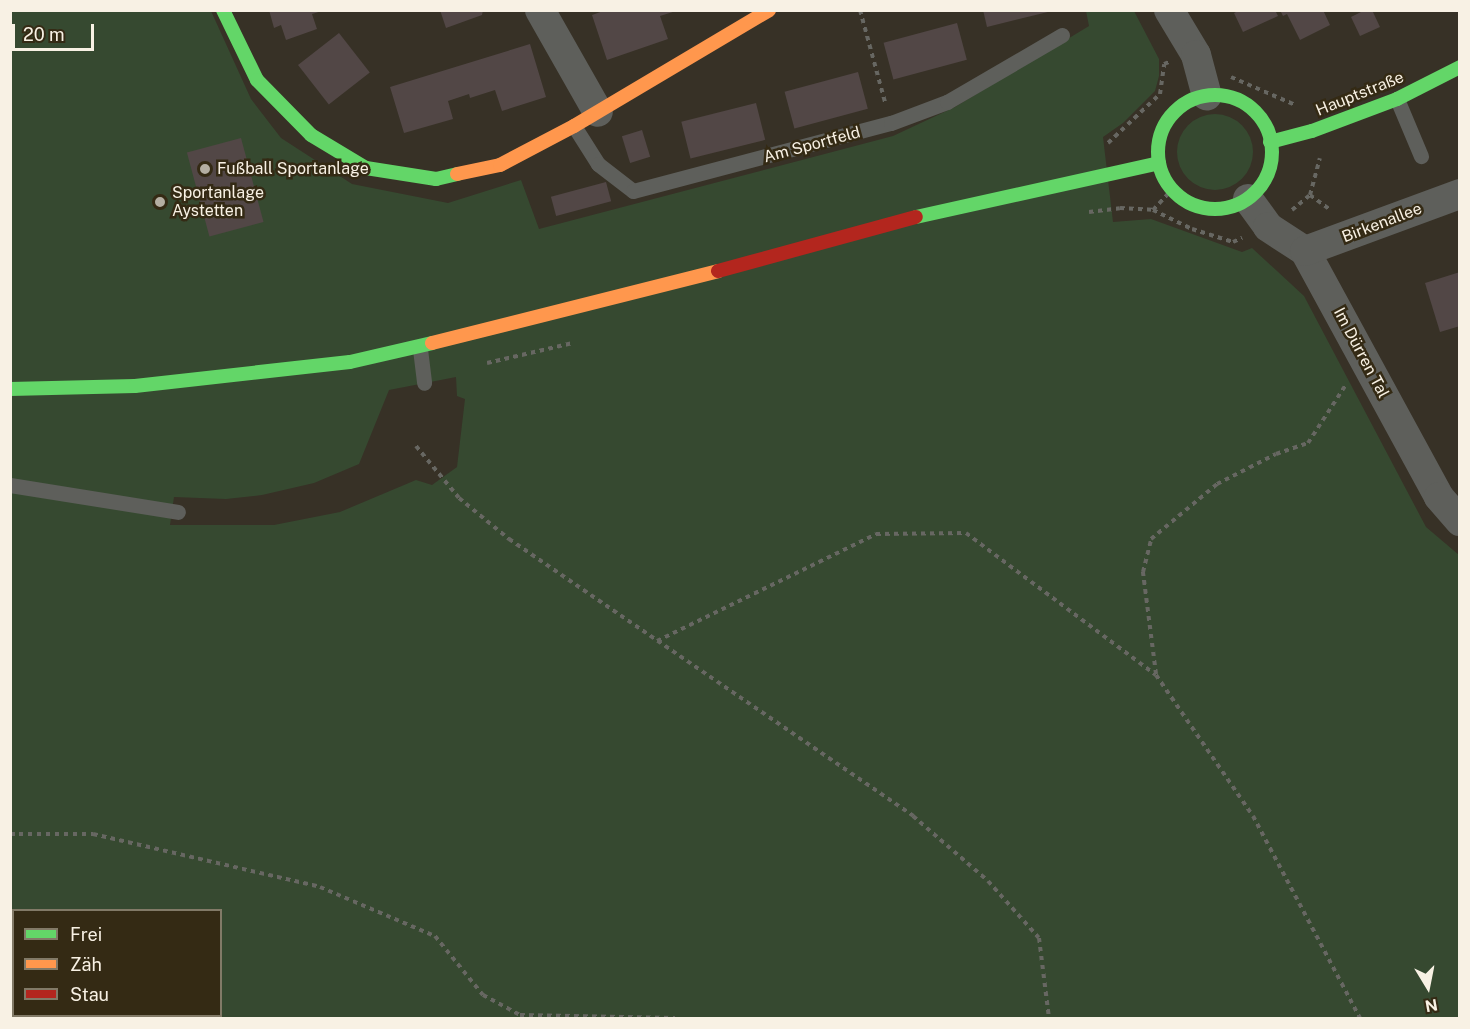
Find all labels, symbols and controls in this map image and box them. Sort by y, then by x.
scale bar [15,12,98,50]
text: 20 m [23,24,65,45]
street label: Hauptstraße [1313,68,1407,120]
street label: Am Sportfeld [762,123,862,167]
place label: Fußball Sportanlage [217,159,369,179]
marker: Fußball Sportanlage [198,162,212,176]
place label: Sportanlage Aystetten [172,183,264,221]
marker: Sportanlage Aystetten [153,195,167,209]
street label: Birkenallee [1339,199,1425,247]
street label: Im Dürren Tal [1329,305,1393,401]
legend [12,909,222,1017]
text: Frei [70,924,102,945]
text: Zäh [70,954,102,975]
north arrow [1398,957,1458,1017]
text: Stau [70,984,109,1005]
text: N [1423,995,1439,1016]

